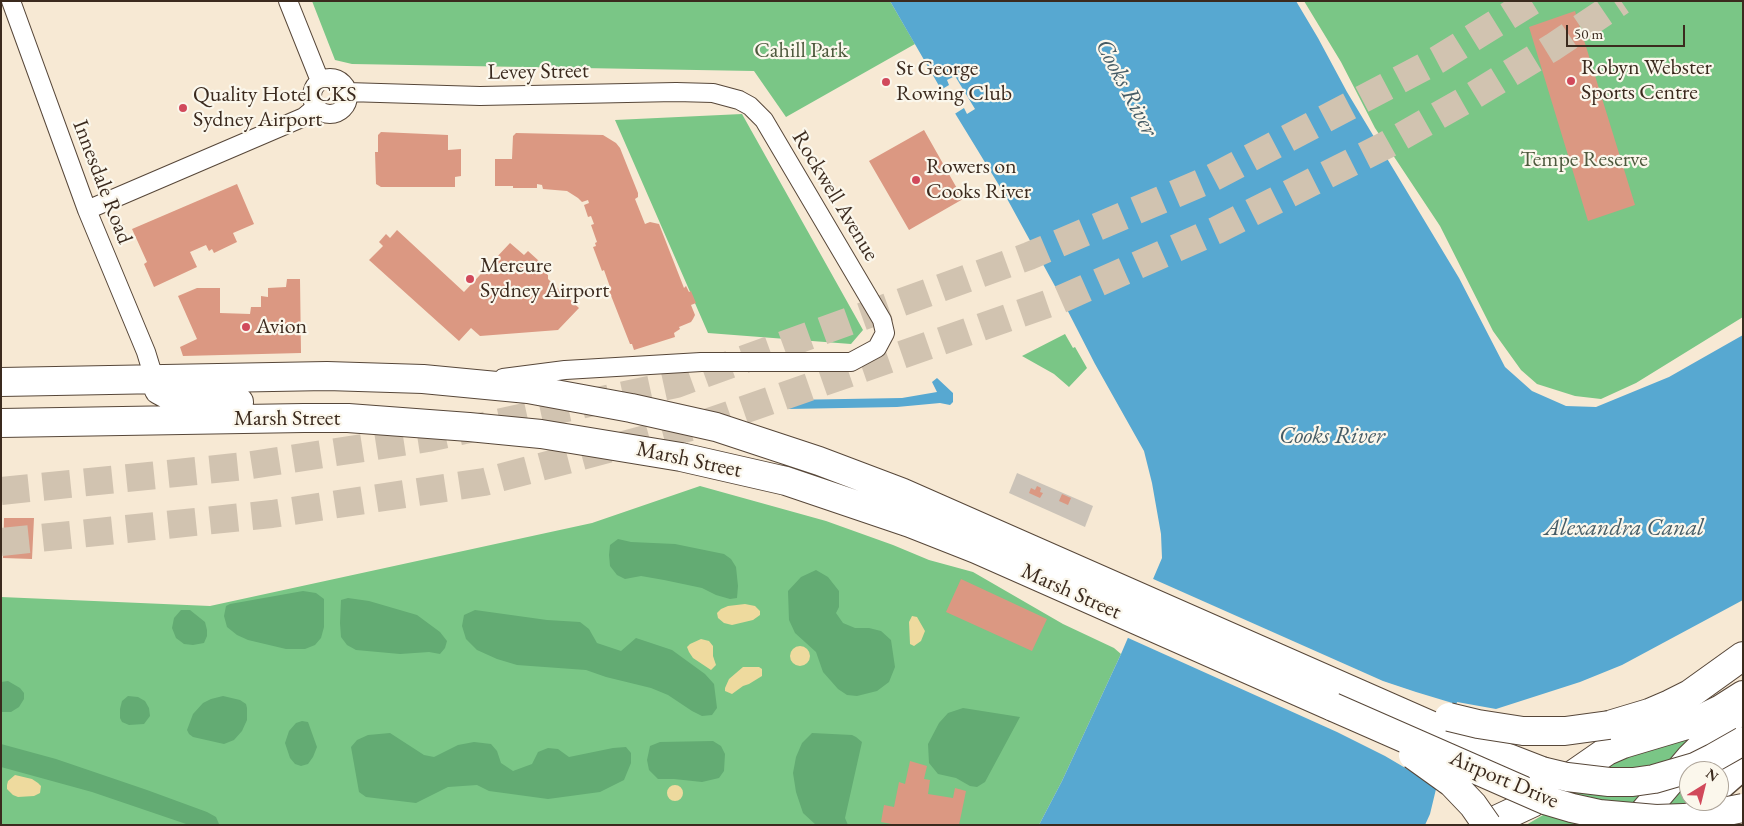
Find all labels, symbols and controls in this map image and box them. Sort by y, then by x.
scale bar [1569,15,1688,47]
text: 50 m [1574,24,1603,43]
water label: Cooks River [1088,34,1164,142]
park label: Cahill Park [754,38,848,64]
place label: Robyn Webster Sports Centre [1581,55,1712,106]
place label: St George Rowing Club [896,56,1012,108]
street label: Levey Street [487,58,589,86]
marker: Robyn Webster Sports Centre [1565,75,1577,87]
marker: St George Rowing Club [880,76,892,88]
place label: Quality Hotel CKS Sydney Airport [193,82,356,134]
marker: Quality Hotel CKS Sydney Airport [177,102,189,114]
street label: Innesdale Road [66,116,138,248]
street label: Rockwell Avenue [786,126,884,266]
park label: Tempe Reserve [1520,147,1648,173]
place label: Rowers on Cooks River [926,154,1031,205]
marker: Rowers on Cooks River [910,174,922,186]
place label: Mercure Sydney Airport [480,253,609,304]
marker: Mercure Sydney Airport [464,273,476,285]
place label: Avion [256,314,307,340]
marker: Avion [240,321,252,333]
street label: Marsh Street [234,406,340,432]
water label: Cooks River [1279,422,1385,450]
street label: Marsh Street [634,436,744,484]
water label: Alexandra Canal [1544,514,1704,542]
street label: Marsh Street [1017,558,1125,626]
street label: Airport Drive [1445,745,1563,815]
north arrow [1679,761,1729,811]
text: N [1702,764,1722,785]

